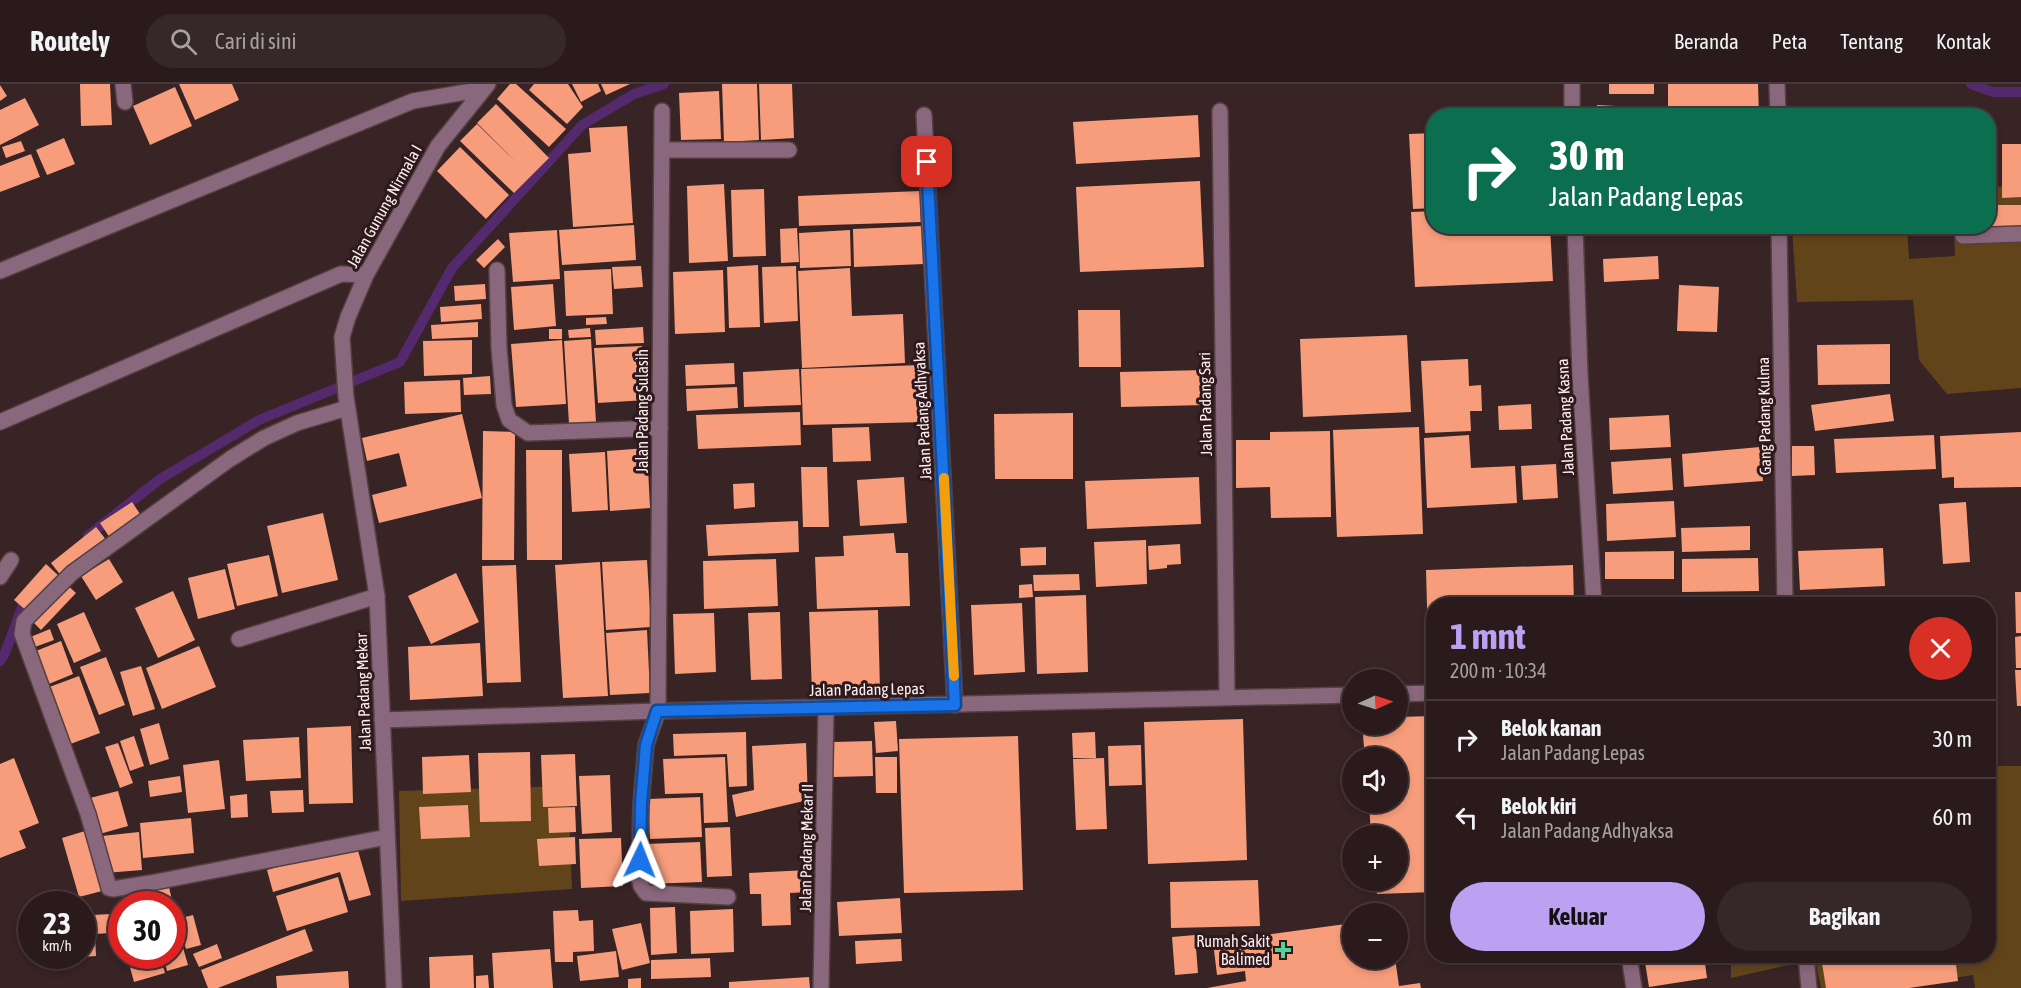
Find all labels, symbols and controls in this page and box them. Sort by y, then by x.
search box [146,14,566,68]
text: Routely [30,25,110,57]
icon: search [167,25,200,58]
text: Cari di sini [215,28,297,54]
text: Beranda [1674,29,1739,53]
text: Peta [1772,29,1807,53]
text: Tentang [1840,29,1903,53]
text: Kontak [1936,29,1991,53]
text: 30 m [1549,131,1624,179]
icon: right [1450,132,1528,210]
pin [901,136,952,187]
street label: Jalan Gunung Nirmala I [343,142,426,271]
icon: arrive [910,145,943,178]
text: Jalan Padang Lepas [1549,181,1743,212]
street label: Jalan Padang Adhyaksa [909,341,936,480]
street label: Jalan Padang Sulasih [633,349,652,473]
street label: Jalan Padang Sari [1195,352,1216,456]
street label: Gang Padang Kulma [1754,357,1775,475]
street label: Jalan Padang Kasna [1553,358,1578,476]
text: 1 mnt [1450,615,1526,657]
button: close [1909,617,1972,680]
street label: Jalan Padang Mekar [352,632,375,751]
text: 200 m · 10:34 [1450,659,1547,682]
north arrow [1342,669,1408,735]
map controls [1342,669,1408,969]
street label: Jalan Padang Lepas [809,679,925,700]
text: Belok kanan [1501,715,1602,741]
icon: right [1450,723,1483,756]
text: 30 m [1932,726,1972,752]
text: Jalan Padang Lepas [1501,741,1645,764]
button: sound [1342,747,1408,813]
street label: Jalan Padang Mekar II [796,784,817,912]
text: Belok kiri [1501,793,1576,819]
icon: left [1450,801,1483,834]
text: 60 m [1932,804,1972,830]
text: Jalan Padang Adhyaksa [1501,819,1674,842]
button: + [1342,825,1408,891]
position arrow [608,828,672,892]
button: Keluar [1450,882,1705,951]
button: Bagikan [1717,882,1972,951]
speed limit sign: 30 [108,891,186,969]
button: − [1342,903,1408,969]
text: 23 [43,906,71,940]
place label: Rumah Sakit Balimed [1196,932,1270,968]
text: km/h [42,937,72,954]
marker: Rumah Sakit Balimed [1274,941,1292,959]

